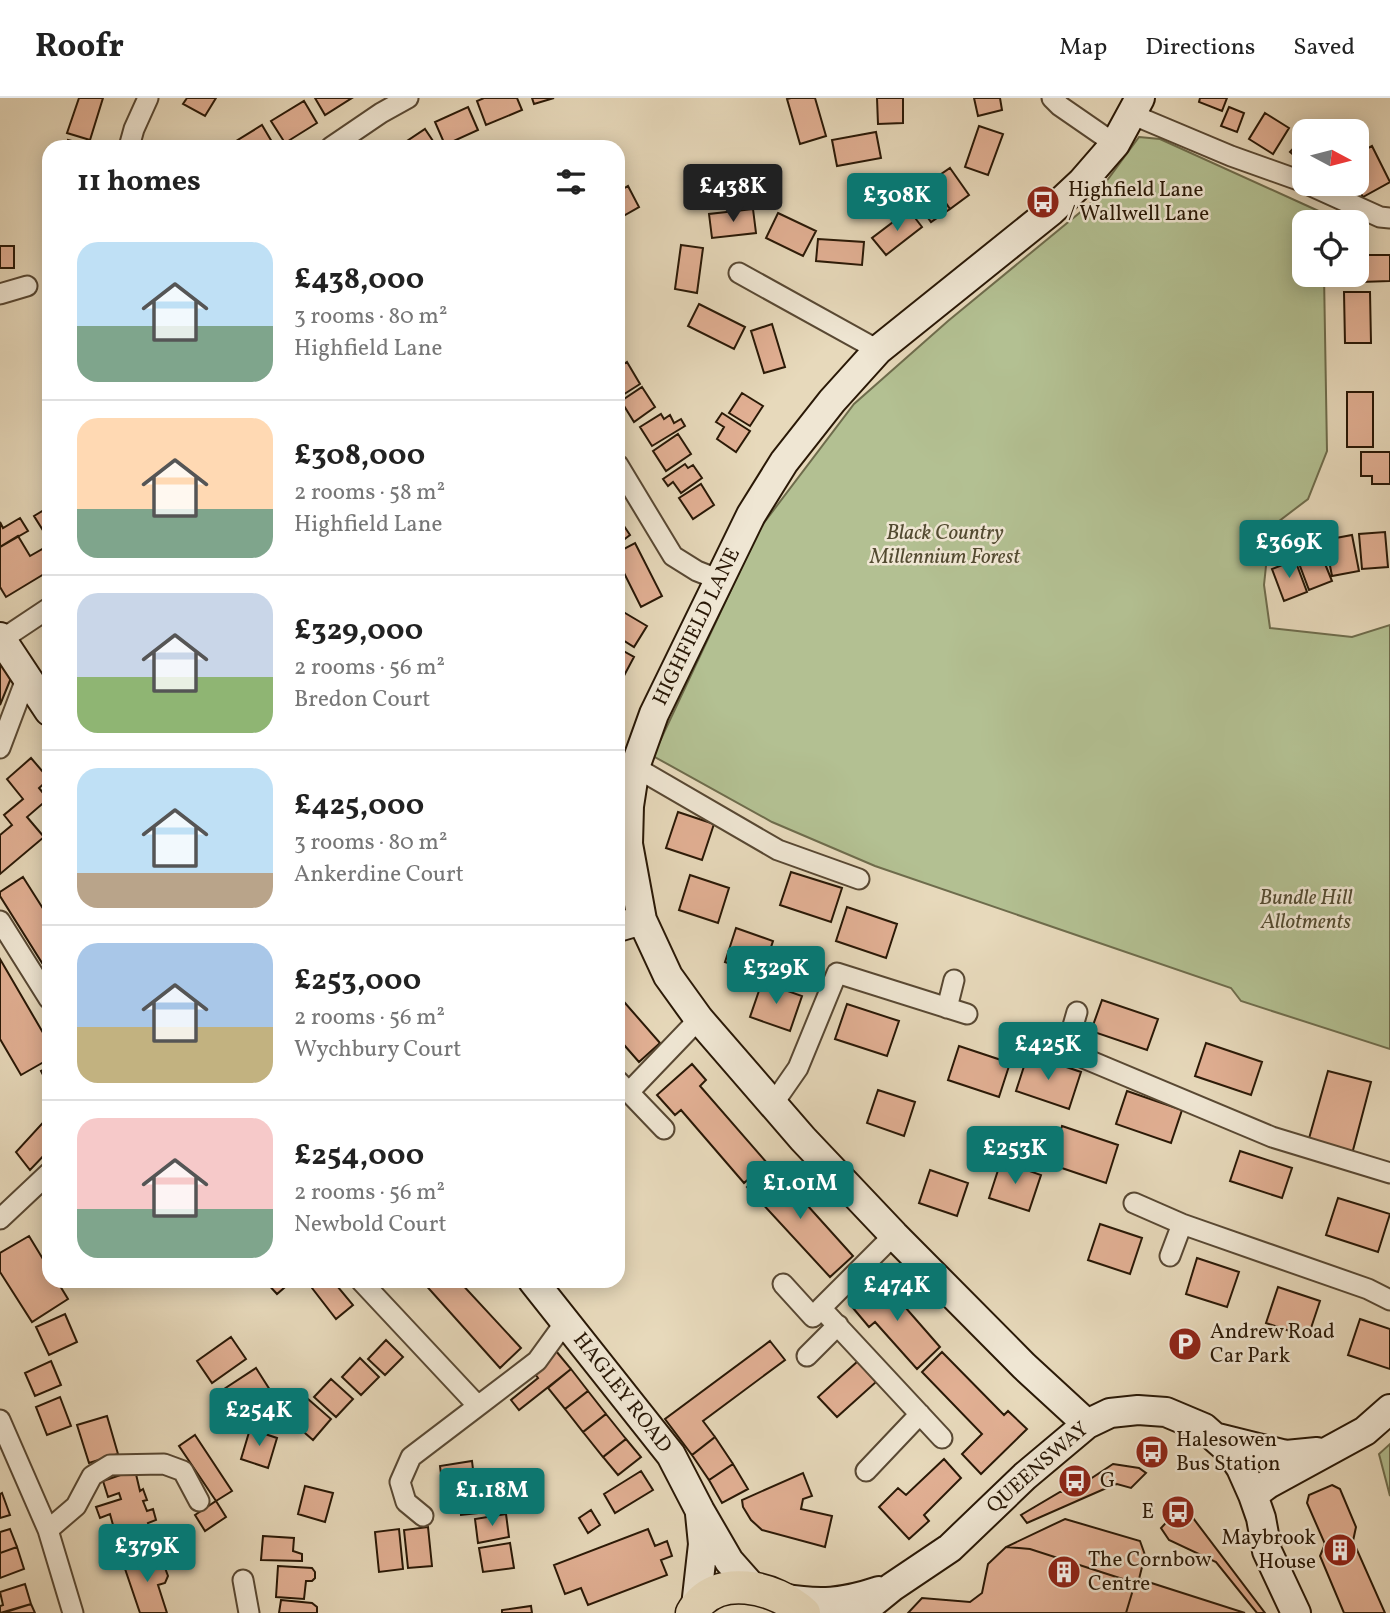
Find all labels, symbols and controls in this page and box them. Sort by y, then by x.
text: Roofr [35,25,124,71]
text: Map [1059,31,1107,65]
text: Directions [1145,31,1255,65]
text: Saved [1293,31,1355,65]
north arrow [1292,119,1368,196]
map controls [1292,119,1369,287]
text: 11 homes [77,161,201,203]
icon: filters [552,163,590,201]
pin: £438K [684,164,782,224]
text: £438K [699,171,767,203]
pin: £308K [848,174,946,233]
place label: Highfield Lane / Wallwell Lane [1068,176,1209,229]
text: £308K [863,180,931,212]
bus stop icon: Highfield Lane / Wallwell Lane [1024,183,1062,221]
button: locate [1292,210,1369,287]
text: £438,000 [294,259,424,301]
icon: home [133,270,217,354]
text: 3 rooms · 80 m² [294,301,447,333]
text: Highfield Lane [294,333,442,365]
text: £308,000 [294,435,425,477]
icon: home [133,446,217,530]
text: 2 rooms · 58 m² [294,477,445,509]
text: Highfield Lane [294,509,442,541]
park label: Black Country Millennium Forest [869,519,1021,572]
pin: £369K [1240,520,1338,580]
text: £369K [1256,527,1323,559]
street label: HIGHFIELD LANE [646,543,748,711]
text: £329,000 [294,610,423,652]
icon: home [133,621,217,705]
text: 2 rooms · 56 m² [294,652,445,684]
text: Bredon Court [294,684,430,716]
text: £425,000 [294,785,424,827]
icon: home [133,796,217,880]
text: 3 rooms · 80 m² [294,827,447,859]
text: Ankerdine Court [294,859,464,891]
park label: Bundle Hill Allotments [1259,884,1353,937]
pin: £329K [727,946,825,1006]
text: £329K [743,953,809,985]
text: £253,000 [294,960,421,1002]
icon: home [133,971,217,1055]
text: 2 rooms · 56 m² [294,1002,445,1034]
pin: £425K [999,1023,1097,1082]
text: £425K [1015,1029,1081,1061]
text: Wychbury Court [294,1034,461,1066]
pin: £253K [966,1126,1064,1186]
text: £253K [983,1133,1047,1165]
text: £254,000 [294,1135,424,1177]
icon: home [133,1146,217,1230]
pin: £1.01M [743,1162,857,1221]
text: £1.01M [763,1168,837,1200]
text: 2 rooms · 56 m² [294,1177,445,1209]
text: Newbold Court [294,1209,447,1241]
pin: £474K [848,1264,946,1323]
text: £474K [864,1270,930,1302]
place label: Andrew Road Car Park [1210,1318,1335,1371]
parking icon: Andrew Road Car Park [1166,1325,1204,1363]
street label: HAGLEY ROAD [566,1327,678,1459]
pin: £254K [210,1388,308,1448]
text: £254K [226,1395,292,1427]
street label: QUEENSWAY [981,1415,1095,1521]
place label: Halesowen Bus Station [1176,1426,1281,1479]
bus stop icon: Halesowen Bus Station [1133,1433,1171,1471]
bus stop icon: G [1056,1462,1094,1500]
place label: G [1100,1467,1115,1496]
pin: £1.18M [435,1468,549,1528]
text: £1.18M [455,1475,529,1507]
bus stop icon: E [1159,1493,1197,1531]
place label: E [1141,1498,1154,1527]
pin: £379K [98,1524,196,1584]
place label: Maybrook House [1221,1524,1317,1577]
text: £379K [115,1531,179,1563]
building icon: Maybrook House [1321,1531,1359,1569]
place label: The Cornbow Centre [1088,1546,1211,1599]
building icon: The Cornbow Centre [1045,1553,1083,1591]

